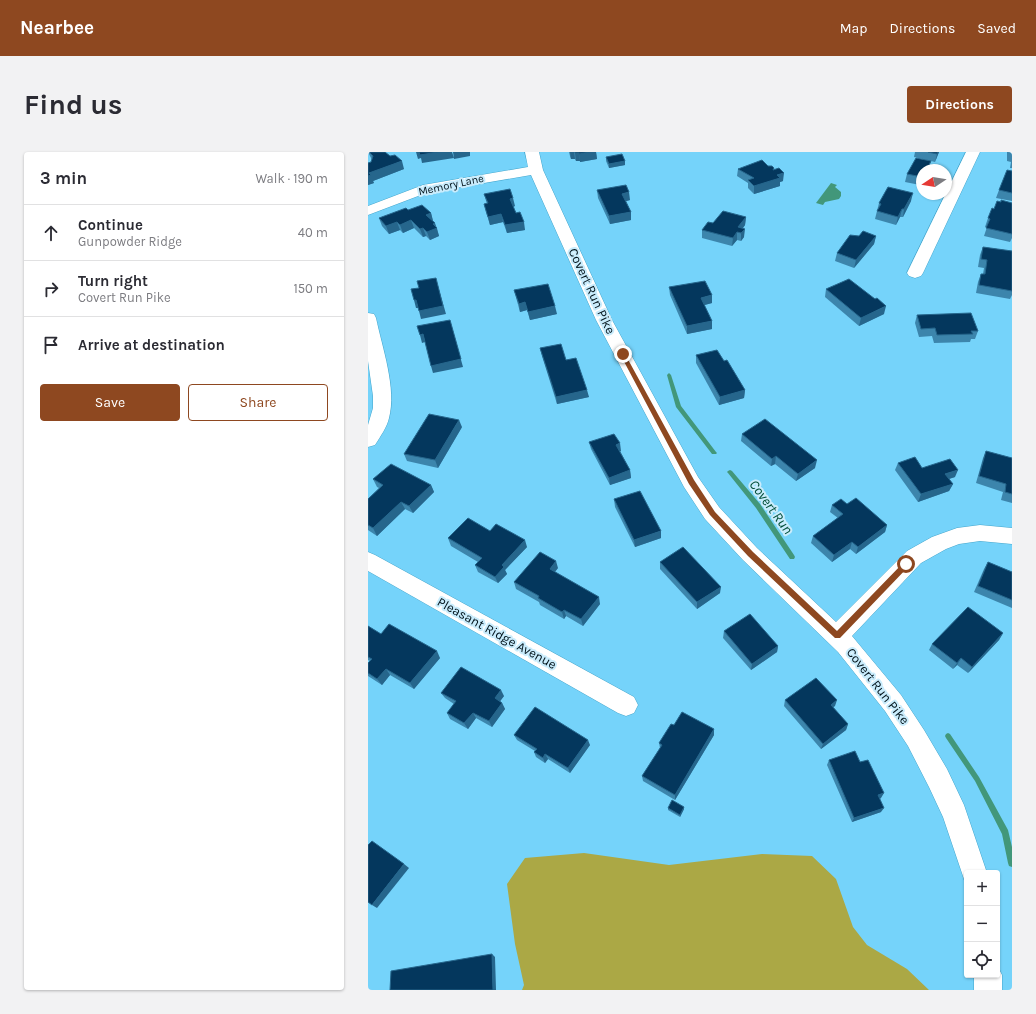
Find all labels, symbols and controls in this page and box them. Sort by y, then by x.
text: Nearbee [20,17,94,39]
text: Map [840,20,868,37]
text: Directions [890,20,955,37]
text: Saved [977,20,1016,37]
button: Directions [907,86,1012,123]
text: Find us [24,88,123,121]
north arrow [916,164,952,200]
text: 3 min [40,168,87,188]
text: Walk · 190 m [255,171,328,186]
street label: Memory Lane [417,172,485,198]
text: Continue [78,216,143,234]
icon: ahead [40,222,62,244]
text: 40 m [298,225,328,240]
text: Gunpowder Ridge [78,234,182,249]
street label: Covert Run Pike [566,246,619,337]
text: Turn right [78,272,148,290]
icon: right [40,278,62,300]
text: 150 m [293,281,328,296]
text: Covert Run Pike [78,290,171,305]
icon: arrive [40,334,62,356]
text: Arrive at destination [78,336,225,354]
route end [614,345,632,363]
button: Save [40,384,180,421]
button: Share [188,384,328,421]
water label: Covert Run [746,477,796,537]
route start [897,555,915,573]
street label: Pleasant Ridge Avenue [435,594,559,672]
street label: Covert Run Pike [844,645,913,727]
map controls [964,870,1000,978]
button: + [964,870,1000,906]
button: − [964,906,1000,942]
button: locate [964,942,1000,978]

